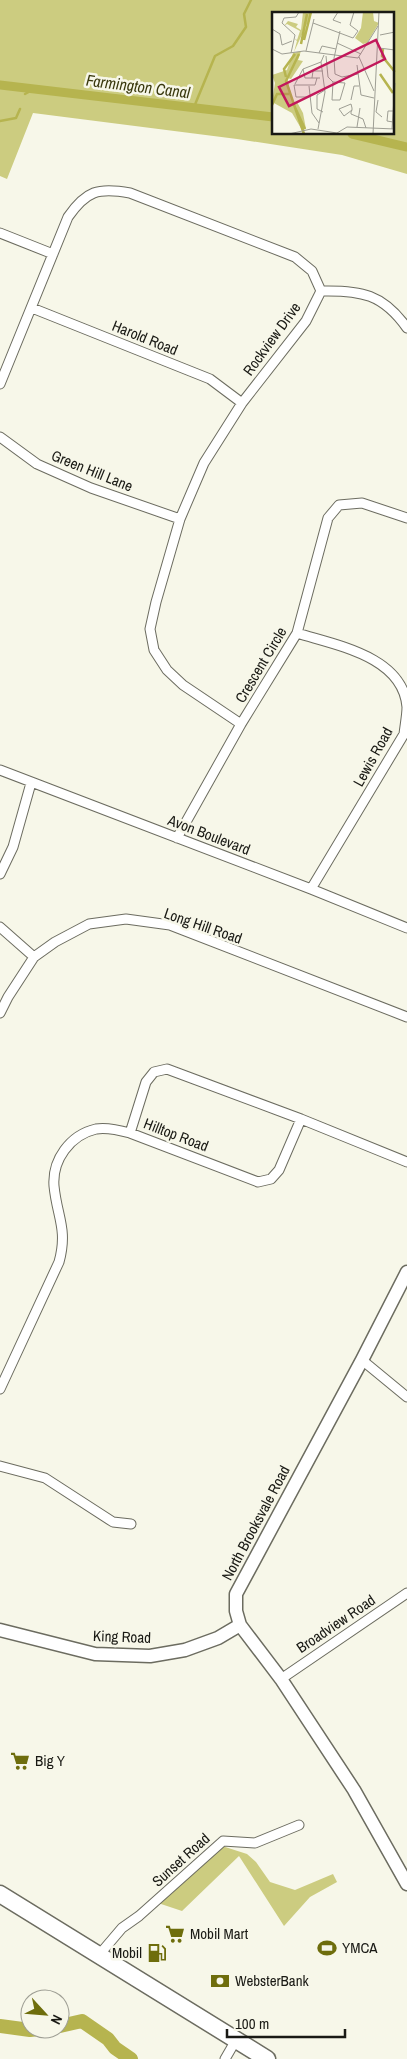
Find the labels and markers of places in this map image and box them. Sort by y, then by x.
supermarket icon: Big Y [9,1750,31,1772]
place label: Big Y [35,1750,66,1771]
supermarket icon: Mobil Mart [164,1923,186,1945]
place label: Mobil Mart [190,1923,249,1944]
sports icon: YMCA [316,1937,338,1959]
place label: YMCA [342,1937,378,1958]
place label: Mobil [112,1942,142,1963]
fuel station icon: Mobil [146,1942,168,1964]
bank icon: WebsterBank [209,1970,231,1992]
place label: WebsterBank [235,1970,309,1991]

